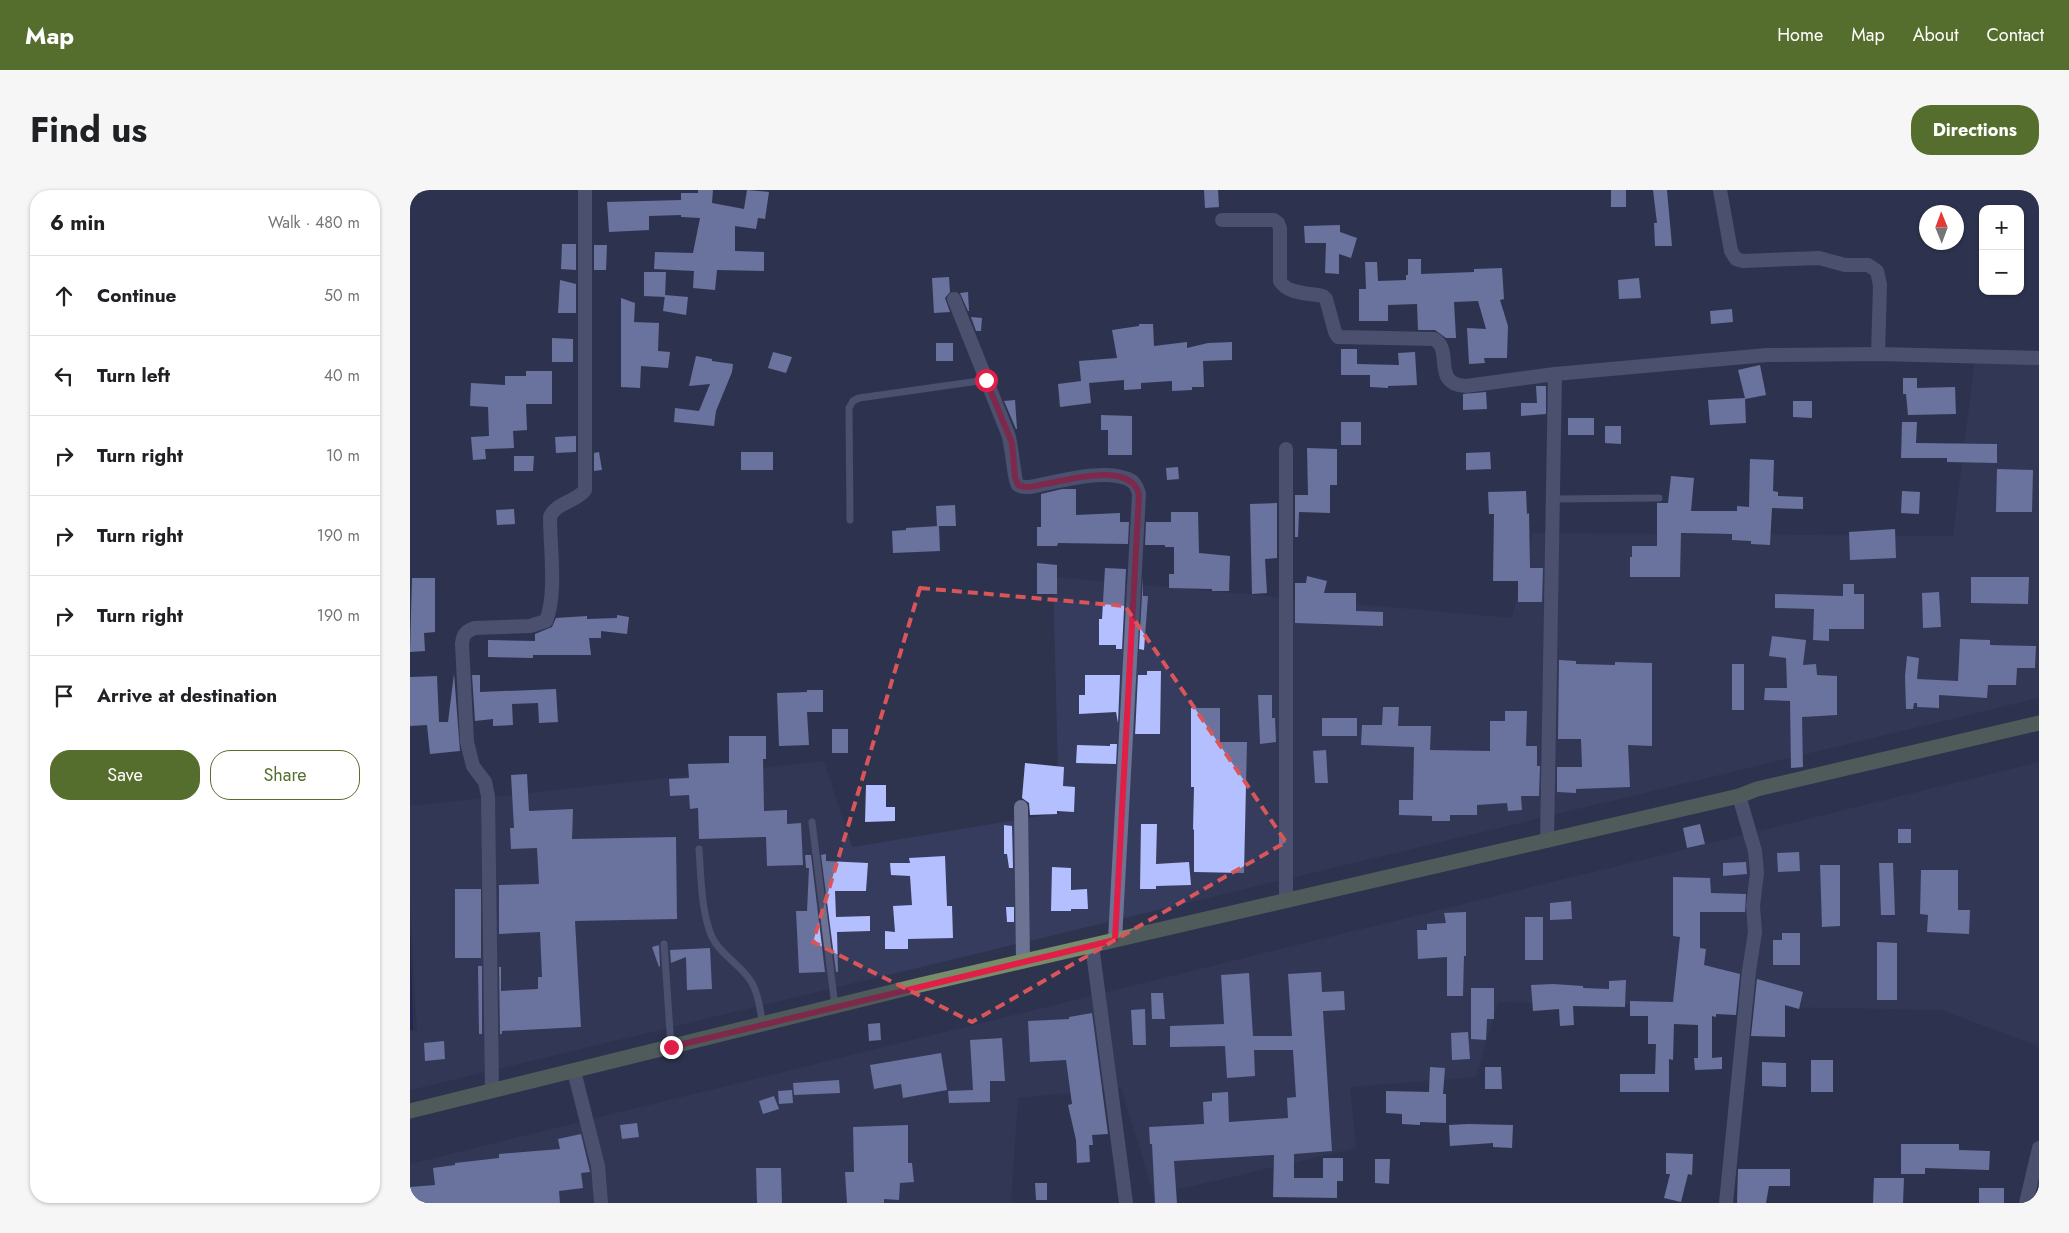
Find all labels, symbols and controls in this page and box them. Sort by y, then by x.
text: Map [25,18,74,53]
text: Home [1777,22,1823,48]
text: Map [1851,22,1885,48]
text: About [1913,22,1958,48]
text: Contact [1986,22,2044,48]
text: Find us [30,105,147,155]
button: Directions [1911,105,2039,155]
north arrow [1919,205,1964,250]
map controls [1979,205,2024,295]
button: + [1979,205,2024,250]
text: 6 min [50,208,105,238]
text: Walk · 480 m [268,211,360,234]
button: − [1979,250,2024,295]
icon: ahead [50,282,78,310]
text: Continue [97,282,176,309]
text: 50 m [324,284,360,307]
icon: left [50,362,78,390]
text: Turn left [97,362,170,389]
text: 40 m [324,364,360,387]
route start [975,369,998,392]
icon: right [50,442,78,470]
text: Turn right [97,442,183,469]
text: 10 m [326,444,360,467]
icon: right [50,522,78,550]
text: Turn right [97,522,183,549]
text: 190 m [317,524,360,547]
icon: right [50,602,78,630]
text: Turn right [97,602,183,629]
text: 190 m [317,604,360,627]
icon: arrive [50,682,78,710]
text: Arrive at destination [97,682,277,709]
button: Save [50,750,200,800]
button: Share [210,750,360,800]
route end [660,1036,683,1059]

